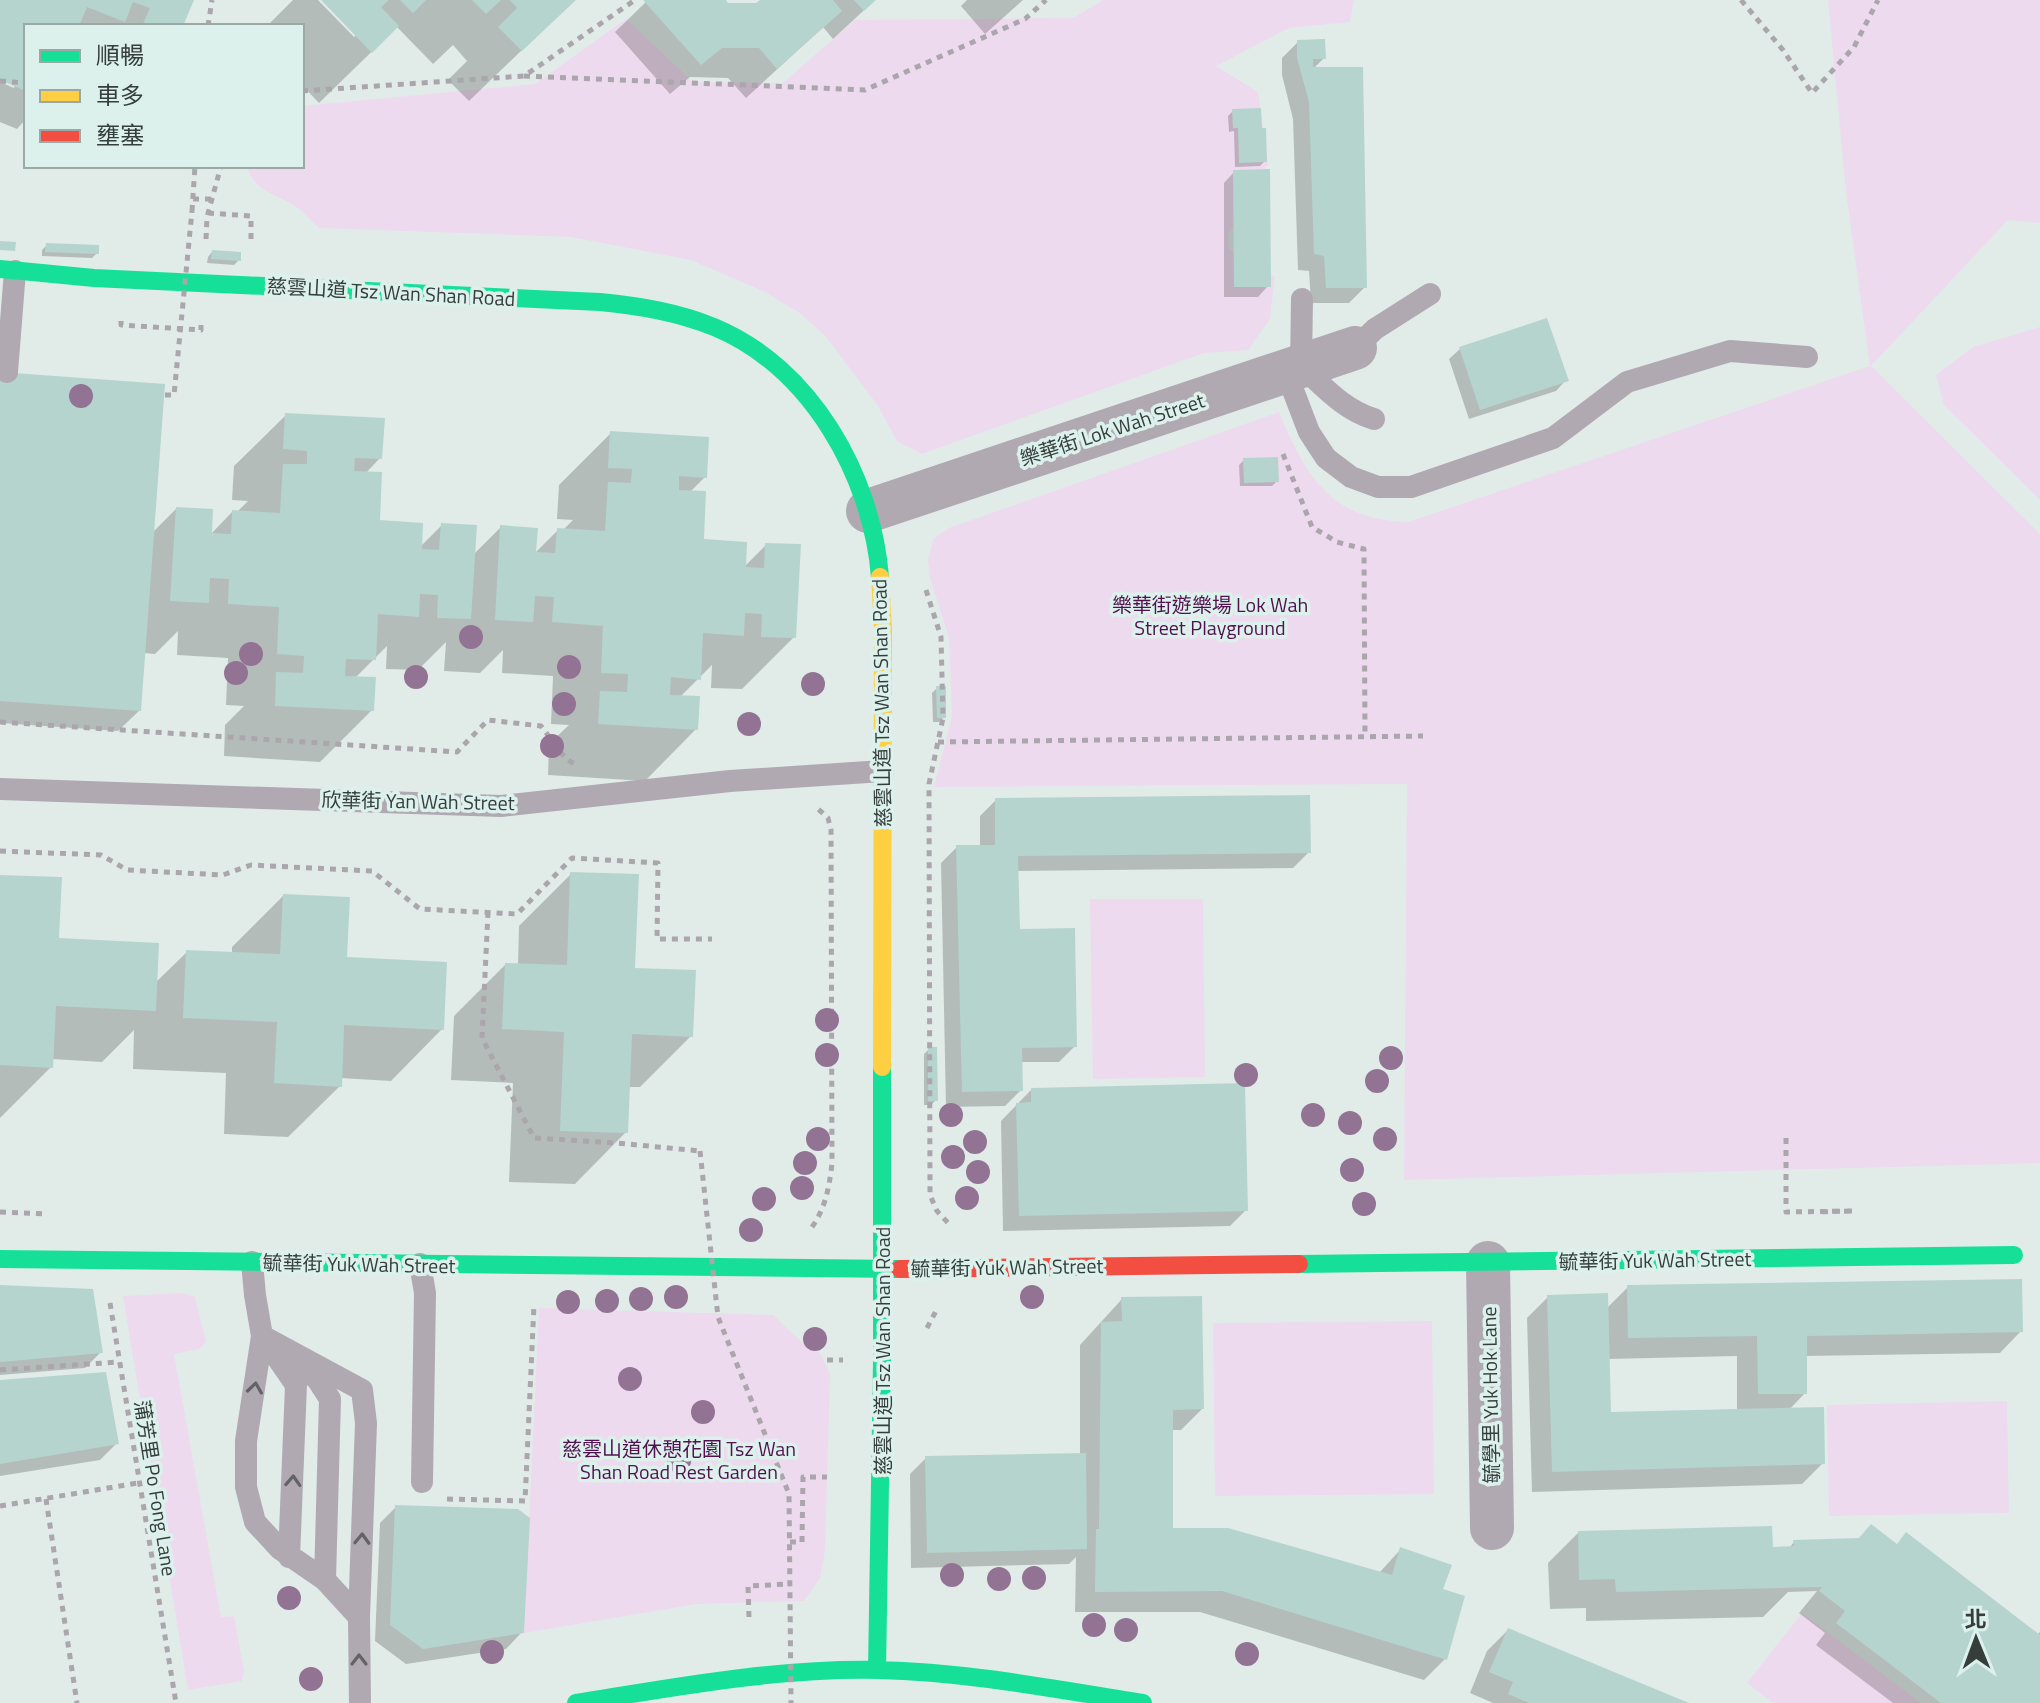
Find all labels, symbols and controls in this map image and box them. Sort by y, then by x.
legend [24,24,304,168]
text: 順暢 [96,37,144,73]
text: 車多 [96,77,144,113]
text: 壅塞 [96,117,144,153]
street label: 慈雲山道 Tsz Wan Shan Road [266,270,516,314]
street label: 樂華街 Lok Wah Street [1016,385,1208,473]
street label: 慈雲山道 Tsz Wan Shan Road [863,578,899,828]
park label: 樂華街遊樂場 Lok Wah Street Playground [1112,589,1308,643]
street label: 欣華街 Yan Wah Street [321,784,515,818]
street label: 慈雲山道 Tsz Wan Shan Road [867,1227,898,1475]
street label: 毓華街 Yuk Wah Street [1558,1243,1752,1277]
street label: 毓華街 Yuk Wah Street [262,1247,456,1281]
street label: 毓華街 Yuk Wah Street [910,1250,1104,1284]
street label: 毓學里 Yuk Hok Lane [1473,1306,1507,1484]
one-way arrow [246,1381,263,1395]
street label: 蒲芳里 Po Fong Lane [127,1398,185,1578]
park label: 慈雲山道休憩花園 Tsz Wan Shan Road Rest Garden [562,1433,796,1487]
one-way arrow [284,1474,301,1487]
one-way arrow [353,1532,370,1545]
north arrow [1936,1599,2016,1679]
text: 北 [1964,1602,1987,1636]
one-way arrow [350,1653,368,1666]

